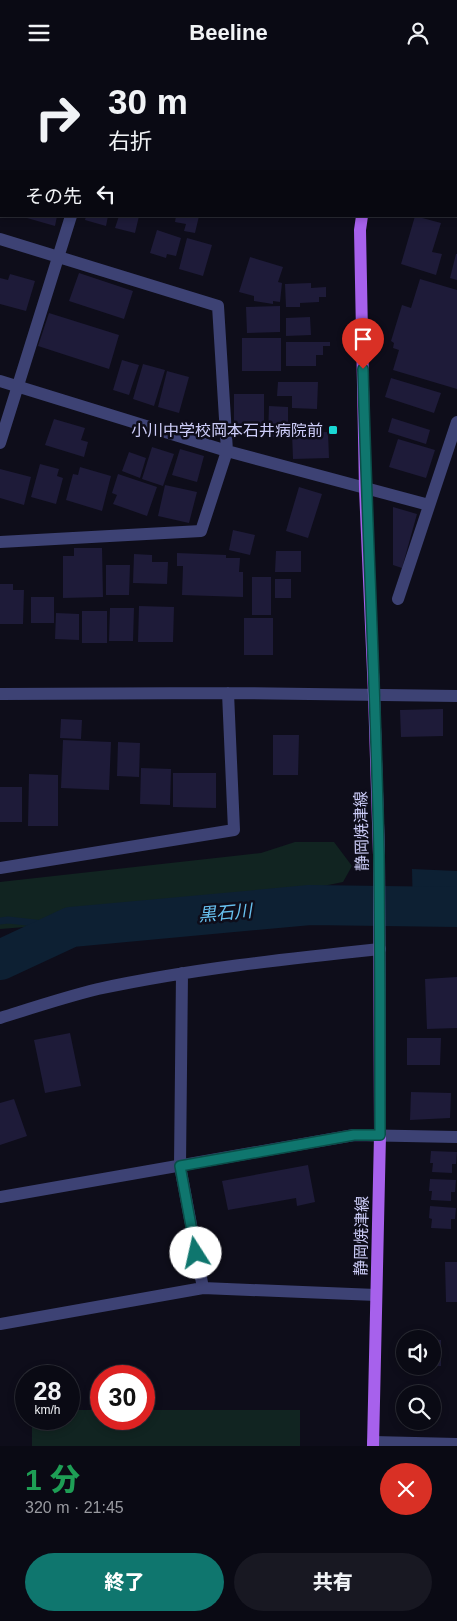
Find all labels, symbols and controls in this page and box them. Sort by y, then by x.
icon: menu [25,19,53,47]
icon: person [404,19,432,47]
text: Beeline [189,20,268,45]
text: 30 m [108,82,188,121]
icon: right [25,85,90,150]
text: 右折 [108,129,152,154]
icon: left [92,180,120,208]
text: その先 [25,186,82,207]
pin [342,318,384,369]
icon: arrive [349,325,377,353]
place label: 小川中学校岡本石井病院前 [131,422,323,439]
marker: 小川中学校岡本石井病院前 [327,424,339,436]
street label: 静岡焼津線 [352,791,371,871]
water label: 黒石川 [197,901,255,925]
street label: 静岡焼津線 [352,1196,371,1276]
position arrow [169,1226,221,1278]
map controls [396,1330,441,1430]
button: sound [396,1330,441,1375]
speed limit sign: 30 [90,1365,155,1430]
text: 28 [34,1377,61,1405]
button: search [396,1385,441,1430]
text: km/h [34,1403,61,1417]
text: 1 分 [25,1463,80,1496]
button: close [380,1463,432,1515]
text: 320 m · 21:45 [25,1499,124,1516]
button: 終了 [25,1553,224,1611]
button: 共有 [234,1553,432,1611]

